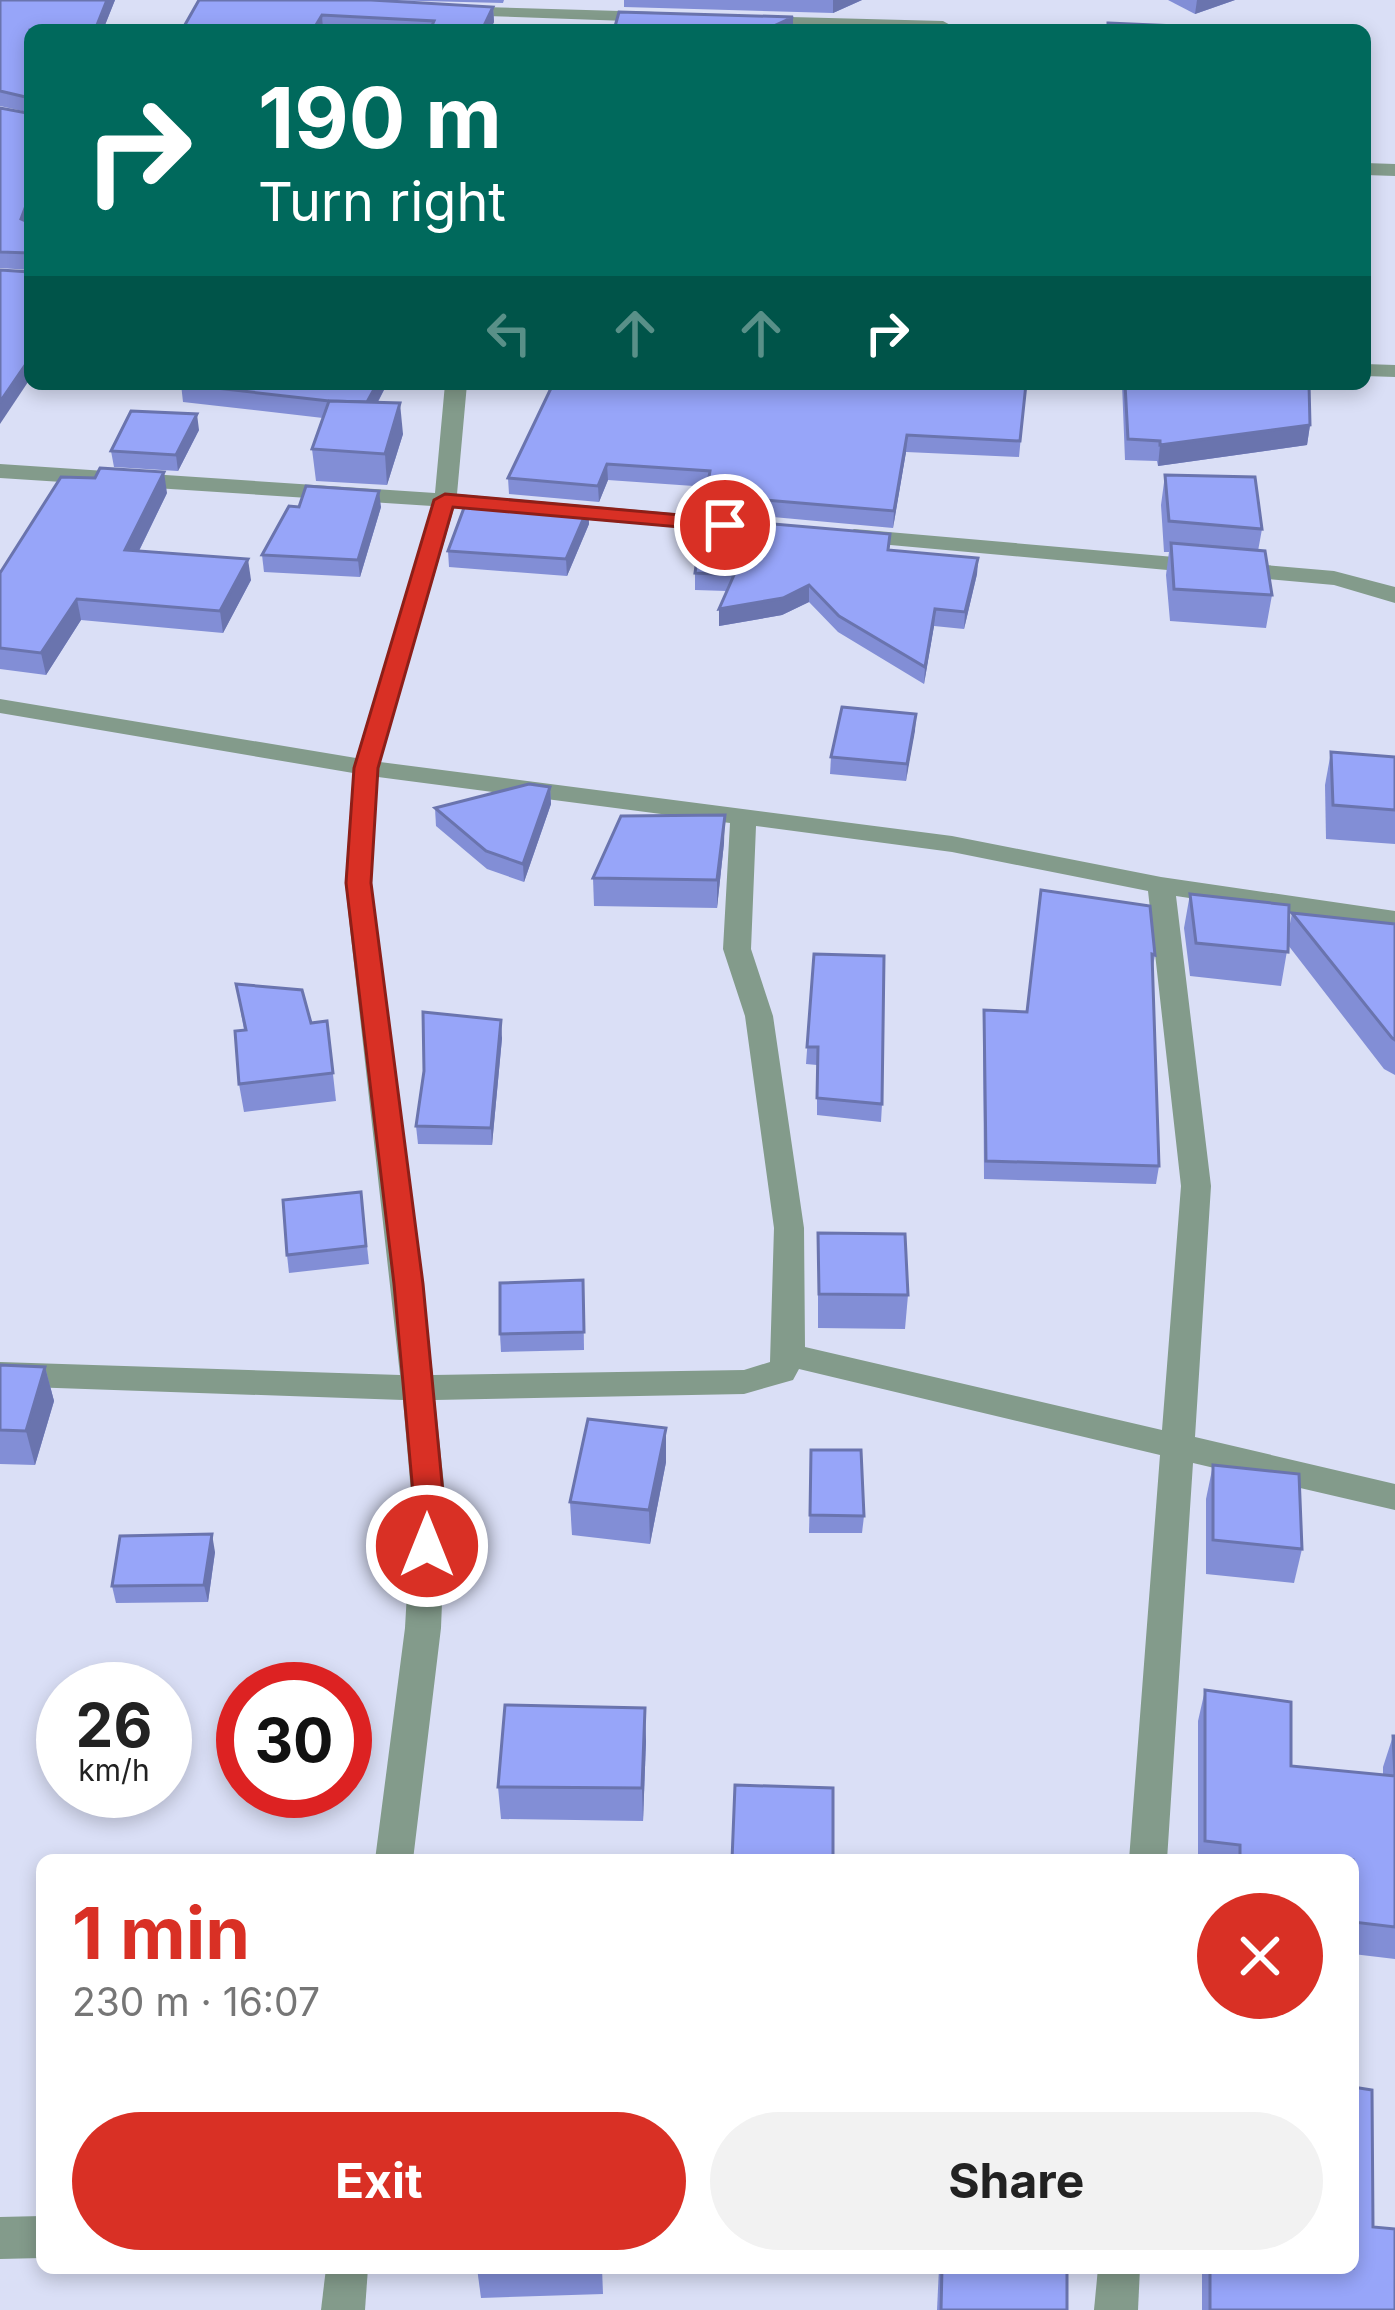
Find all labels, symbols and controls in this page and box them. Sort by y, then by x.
text: 190 m [258,67,502,168]
icon: right [60,72,216,228]
text: Turn right [258,169,506,234]
icon: left [476,300,542,366]
icon: ahead [602,300,668,366]
icon: ahead [728,300,794,366]
icon: right [854,300,920,366]
pin [674,474,776,576]
icon: arrive [692,492,758,558]
position arrow [364,1483,490,1609]
speed limit sign: 30 [216,1662,372,1818]
text: 26 [76,1689,152,1761]
text: km/h [78,1752,150,1788]
text: 1 min [72,1889,250,1976]
button: close [1197,1893,1323,2019]
text: 230 m · 16:07 [72,1978,320,2025]
button: Exit [72,2112,686,2250]
button: Share [710,2112,1323,2250]

